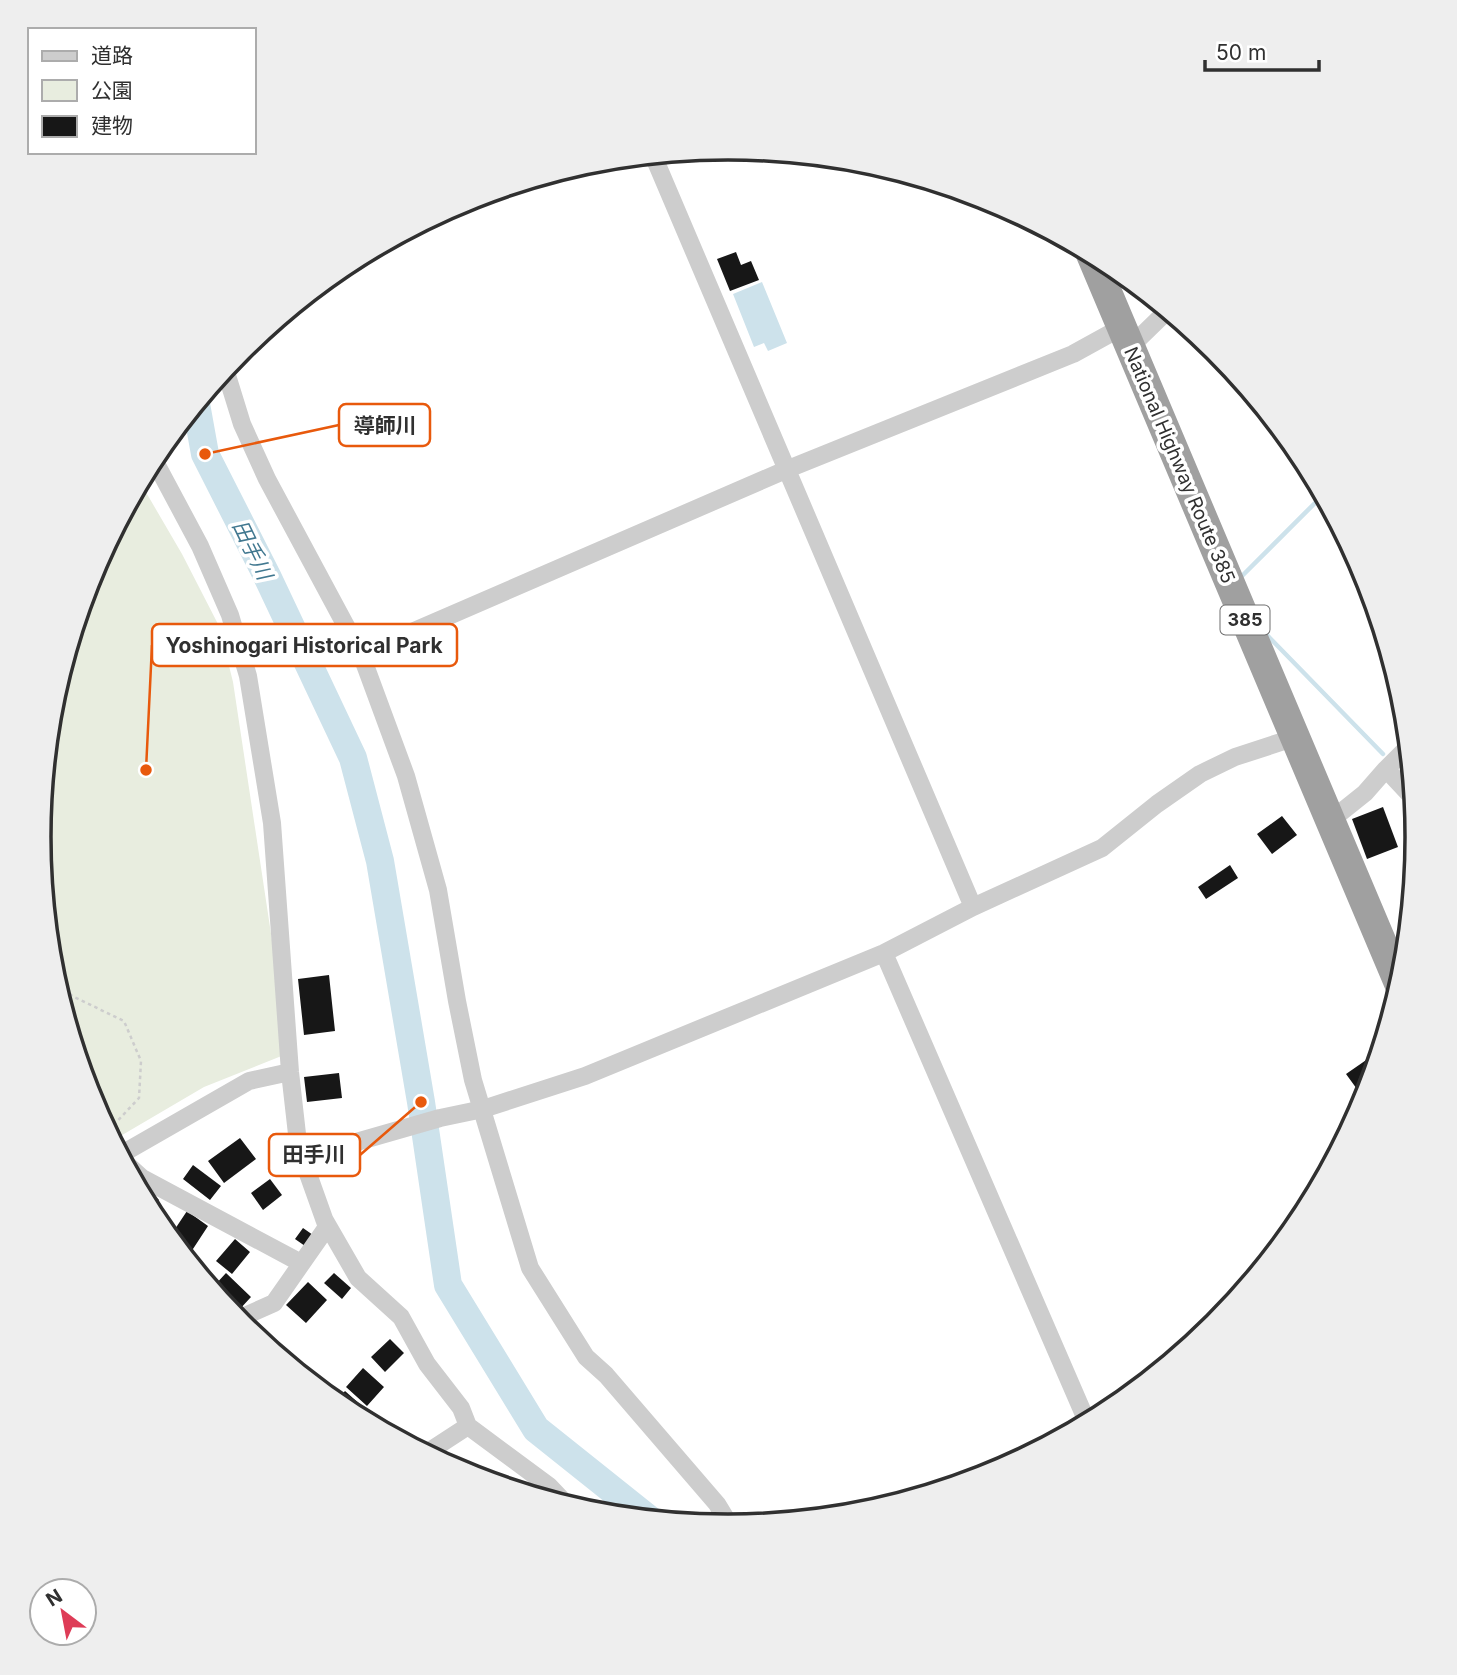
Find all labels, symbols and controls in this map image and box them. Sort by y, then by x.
legend [28,28,256,154]
scale bar [1205,28,1319,72]
text: 50 m [1216,40,1266,65]
text: 道路 [91,43,133,68]
text: 公園 [91,78,133,103]
text: 建物 [91,113,133,138]
street label: National Highway Route 385 [1119,343,1240,587]
callout: 導師川 [339,404,430,446]
text: 導師川 [354,413,417,438]
water label: 田手川 [227,516,278,585]
road number: 385 [1220,606,1270,634]
callout: Yoshinogari Historical Park [152,624,457,666]
text: Yoshinogari Historical Park [165,633,443,658]
callout: 田手川 [269,1134,360,1176]
text: 田手川 [283,1142,346,1167]
north arrow [28,1577,98,1647]
text: N [42,1584,66,1612]

